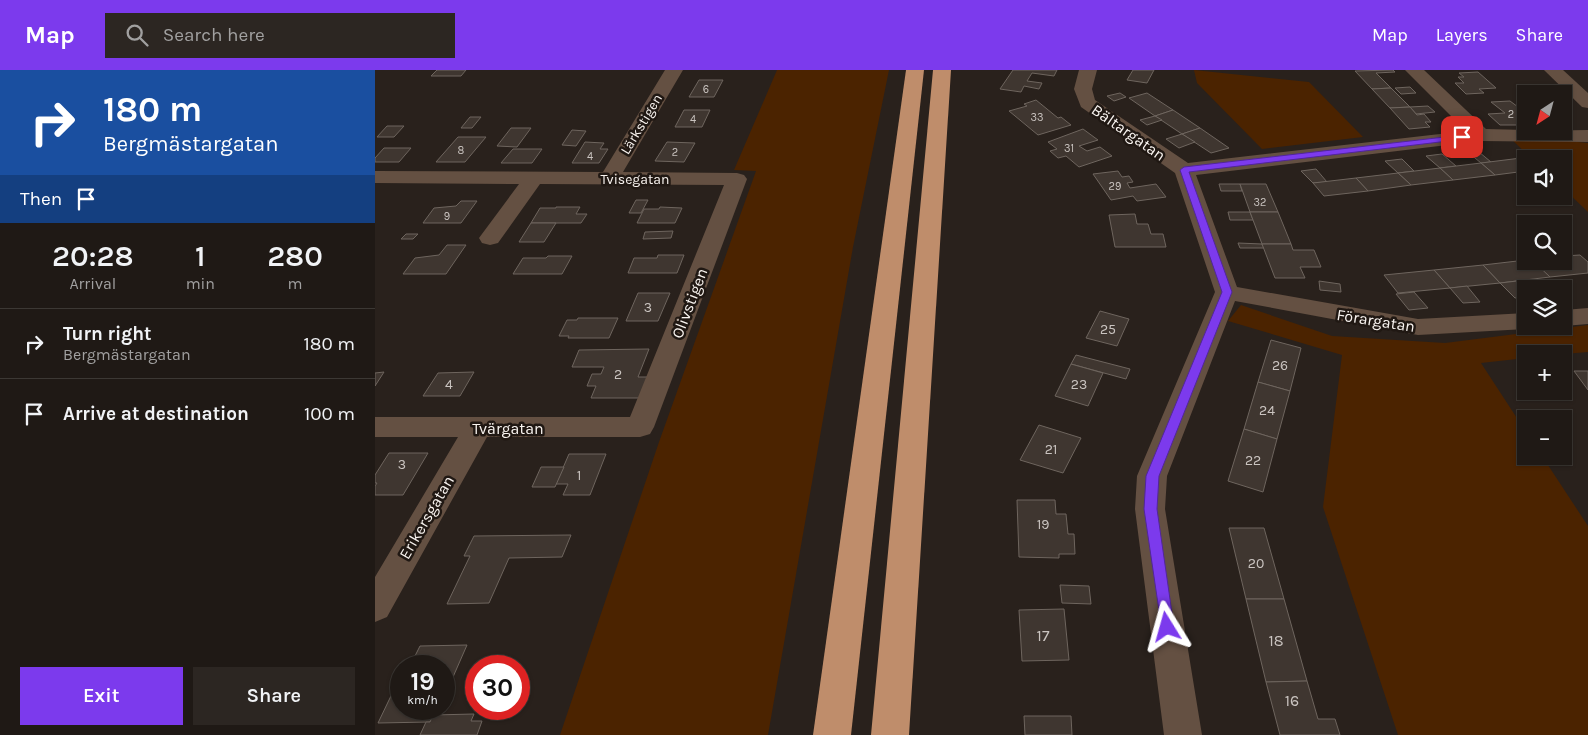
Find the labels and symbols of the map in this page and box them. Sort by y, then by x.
house number: 6 [703,83,709,96]
north arrow [1517,85,1573,140]
street label: Lärkstigen [617,91,666,158]
street label: Bältargatan [1088,100,1169,165]
house number: 2 [1508,108,1514,121]
house number: 33 [1031,111,1044,124]
house number: 4 [690,113,696,126]
pin [1441,116,1483,158]
house number: 31 [1064,142,1074,155]
house number: 8 [458,144,465,157]
house number: 2 [672,146,678,159]
house number: 4 [587,150,593,163]
street label: Tvisegatan [601,171,669,188]
house number: 29 [1109,180,1121,193]
house number: 32 [1254,196,1266,209]
house number: 9 [444,210,450,223]
street label: Olivstigen [667,265,712,341]
house number: 3 [644,299,652,316]
street label: Förargatan [1335,305,1416,336]
house number: 25 [1100,321,1116,338]
house number: 26 [1272,357,1288,374]
house number: 2 [614,366,622,383]
house number: 4 [445,376,453,393]
house number: 23 [1071,376,1087,393]
house number: 24 [1259,402,1275,419]
street label: Tvärgatan [472,419,544,438]
house number: 21 [1045,441,1057,458]
house number: 22 [1245,452,1261,469]
house number: 3 [398,456,406,473]
house number: 1 [577,467,581,484]
street label: Erikersgatan [395,472,458,562]
house number: 19 [1037,516,1049,533]
house number: 20 [1248,555,1264,572]
position arrow [1140,600,1192,652]
house number: 17 [1037,626,1050,645]
house number: 18 [1268,631,1284,650]
speed limit sign: 30 [465,655,530,720]
house number: 16 [1285,691,1299,710]

